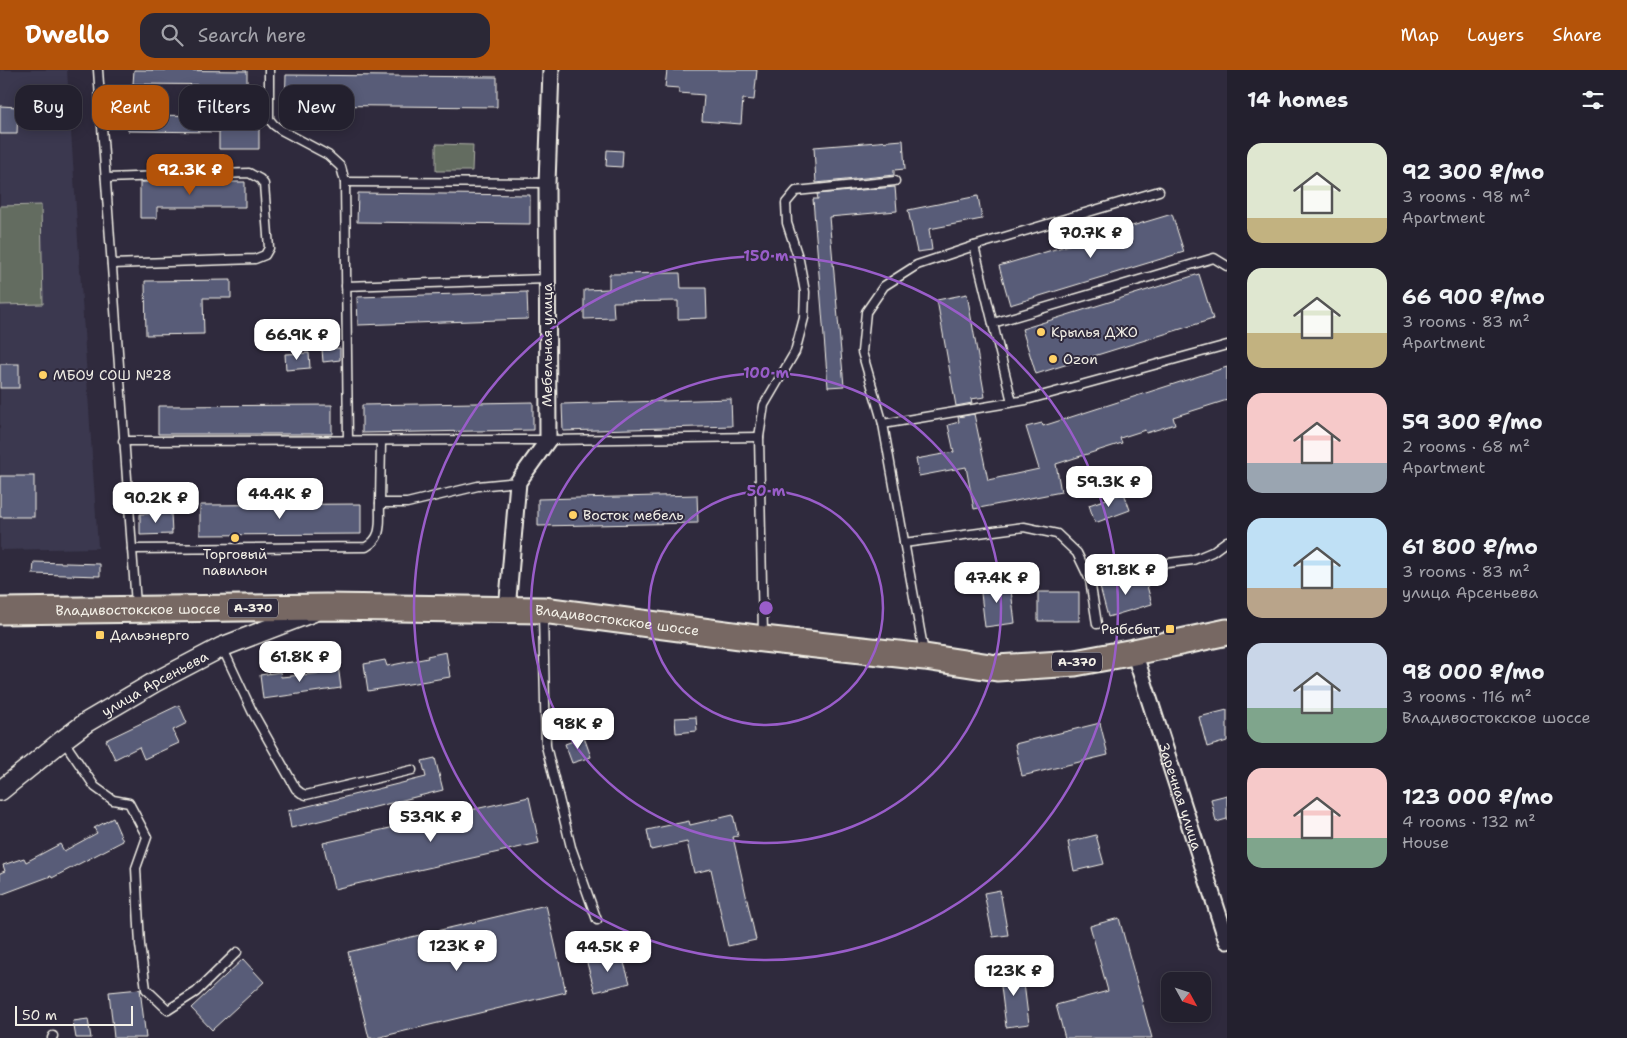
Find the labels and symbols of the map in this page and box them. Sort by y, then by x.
pin: 92.3K ₽ [144,154,236,196]
pin: 70.7K ₽ [1045,216,1137,259]
text: 150 m [743,246,789,266]
street label: Мебельная улица [538,283,556,407]
pin: 66.9K ₽ [251,318,343,361]
place label: Крылья ДЖО [1051,323,1138,341]
marker: Крылья ДЖО [1035,326,1047,338]
place label: Ozon [1063,350,1098,368]
marker: Ozon [1047,353,1059,365]
text: 100 m [743,363,789,383]
place label: МБОУ СОШ №28 [53,366,172,384]
marker: МБОУ СОШ №28 [37,369,49,381]
pin: 59.3K ₽ [1063,466,1155,508]
pin: 44.4K ₽ [234,478,326,520]
text: 50 m [747,481,786,501]
pin: 90.2K ₽ [110,482,202,524]
place label: Восток мебель [583,506,684,524]
marker: Восток мебель [567,509,579,521]
marker: Торговый павильон [229,532,241,544]
place label: Торговый павильон [203,545,267,579]
pin: 81.8K ₽ [1080,554,1172,596]
pin: 47.4K ₽ [951,562,1043,604]
road number: А-370 [228,598,278,618]
street label: Владивостокское шоссе [55,599,221,619]
centre of rings [757,599,775,617]
street label: Владивостокское шоссе [535,601,700,640]
place label: Рыбсбыт [1101,620,1161,638]
marker: Рыбсбыт [1164,623,1176,635]
place label: Дальэнерго [110,626,189,644]
marker: Дальэнерго [94,629,106,641]
pin: 61.8K ₽ [254,640,346,683]
street label: улица Арсеньева [98,647,211,720]
road number: А-370 [1052,652,1102,672]
pin: 98K ₽ [543,708,613,750]
street label: Заречная улица [1155,741,1206,853]
pin: 53.9K ₽ [385,800,477,843]
pin: 123K ₽ [416,930,498,972]
pin: 44.5K ₽ [562,930,654,973]
pin: 123K ₽ [973,954,1055,997]
north arrow [1161,972,1211,1022]
scale bar [15,1003,132,1026]

